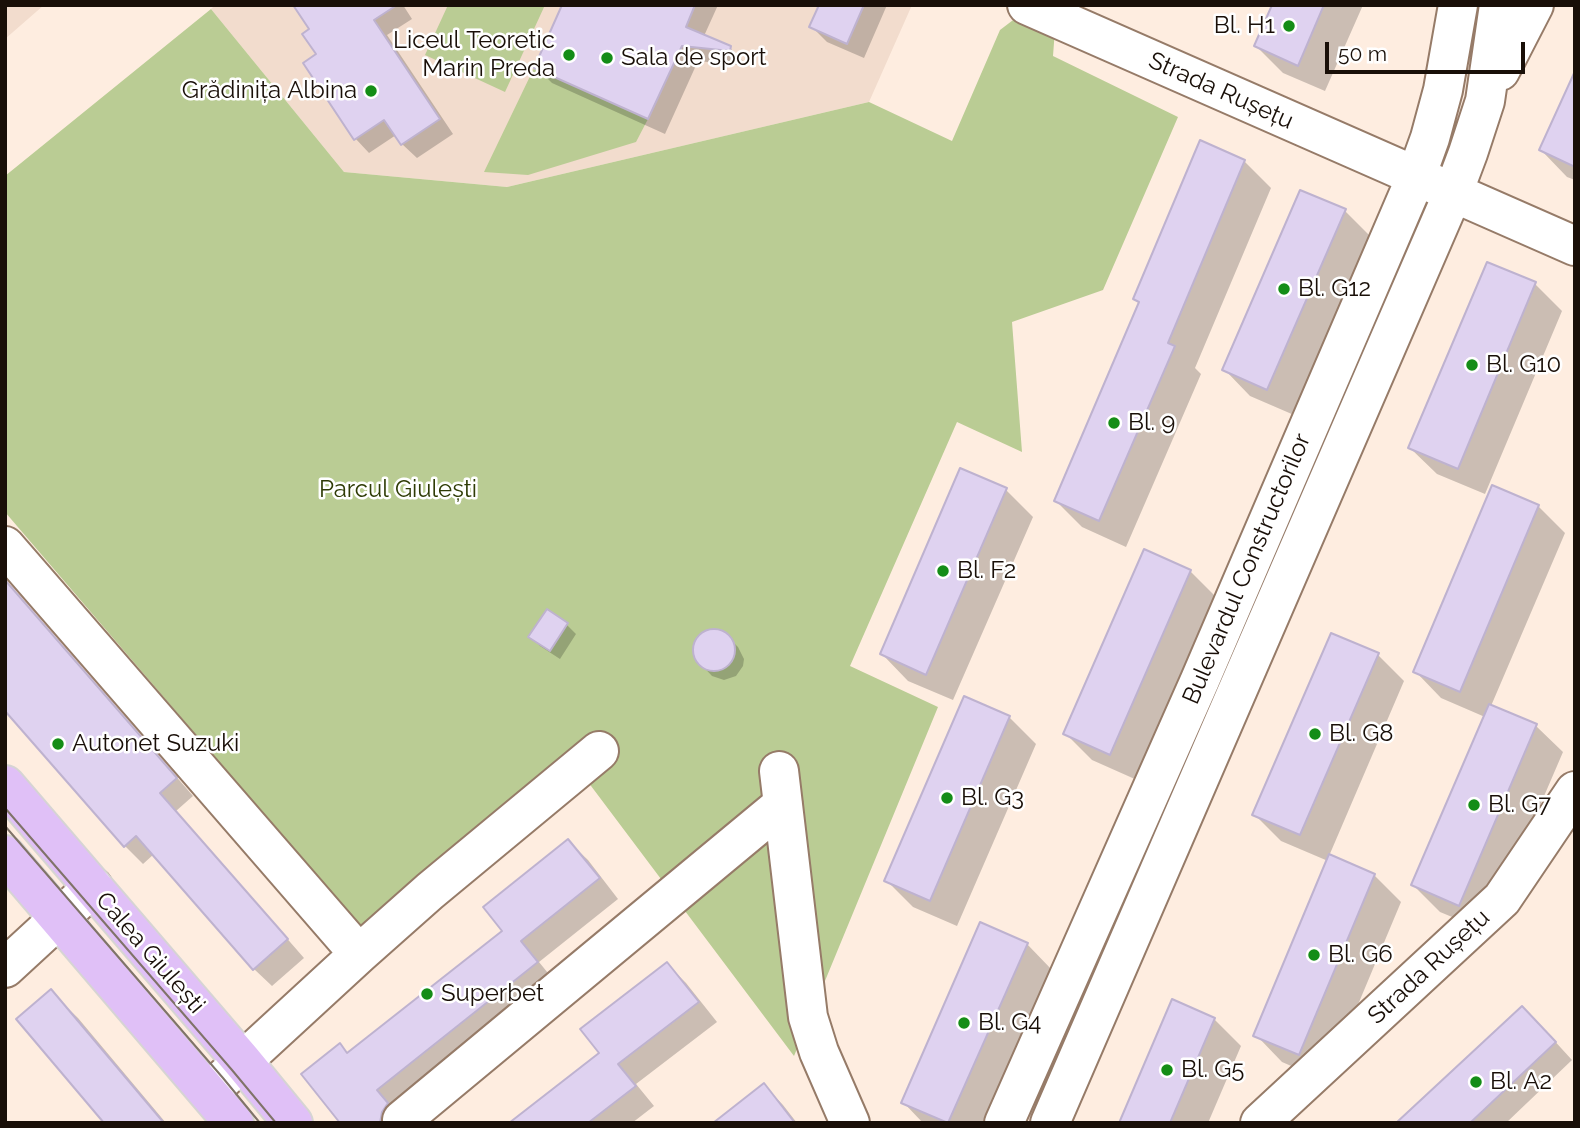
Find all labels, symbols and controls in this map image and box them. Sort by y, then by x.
place label: Bl. H1 [1214,12,1275,40]
marker: Bl. H1 [1281,18,1297,34]
place label: Liceul Teoretic Marin Preda [393,27,555,83]
scale bar [1328,28,1528,72]
text: 50 m [1338,41,1387,66]
place label: Sala de sport [621,44,767,72]
street label: Strada Rușețu [1144,46,1298,136]
marker: Liceul Teoretic Marin Preda [561,47,577,63]
marker: Sala de sport [599,50,615,66]
place label: Grădinița Albina [182,77,357,105]
marker: Grădinița Albina [363,83,379,99]
place label: Bl. G12 [1298,275,1371,303]
marker: Bl. G12 [1276,281,1292,297]
place label: Bl. G10 [1486,351,1561,379]
marker: Bl. G10 [1464,357,1480,373]
place label: Bl. 9 [1128,409,1175,437]
marker: Bl. 9 [1106,415,1122,431]
street label: Bulevardul Constructorilor [1177,429,1317,709]
park label: Parcul Giulești [319,476,477,504]
place label: Bl. F2 [957,557,1016,585]
marker: Bl. F2 [935,563,951,579]
place label: Bl. G8 [1329,720,1394,748]
marker: Bl. G8 [1307,726,1323,742]
place label: Autonet Suzuki [72,730,239,758]
marker: Autonet Suzuki [50,736,66,752]
place label: Bl. G3 [961,784,1024,812]
marker: Bl. G3 [939,790,955,806]
place label: Bl. G7 [1488,791,1551,819]
marker: Bl. G7 [1466,797,1482,813]
street label: Calea Giulești [89,886,211,1020]
street label: Strada Rușețu [1362,903,1496,1031]
place label: Bl. G6 [1328,941,1393,969]
marker: Bl. G6 [1306,947,1322,963]
place label: Superbet [441,980,544,1008]
marker: Superbet [419,986,435,1002]
place label: Bl. G4 [978,1009,1041,1037]
marker: Bl. G4 [956,1015,972,1031]
place label: Bl. G5 [1181,1056,1244,1084]
marker: Bl. G5 [1159,1062,1175,1078]
place label: Bl. A2 [1490,1068,1552,1096]
marker: Bl. A2 [1468,1074,1484,1090]

